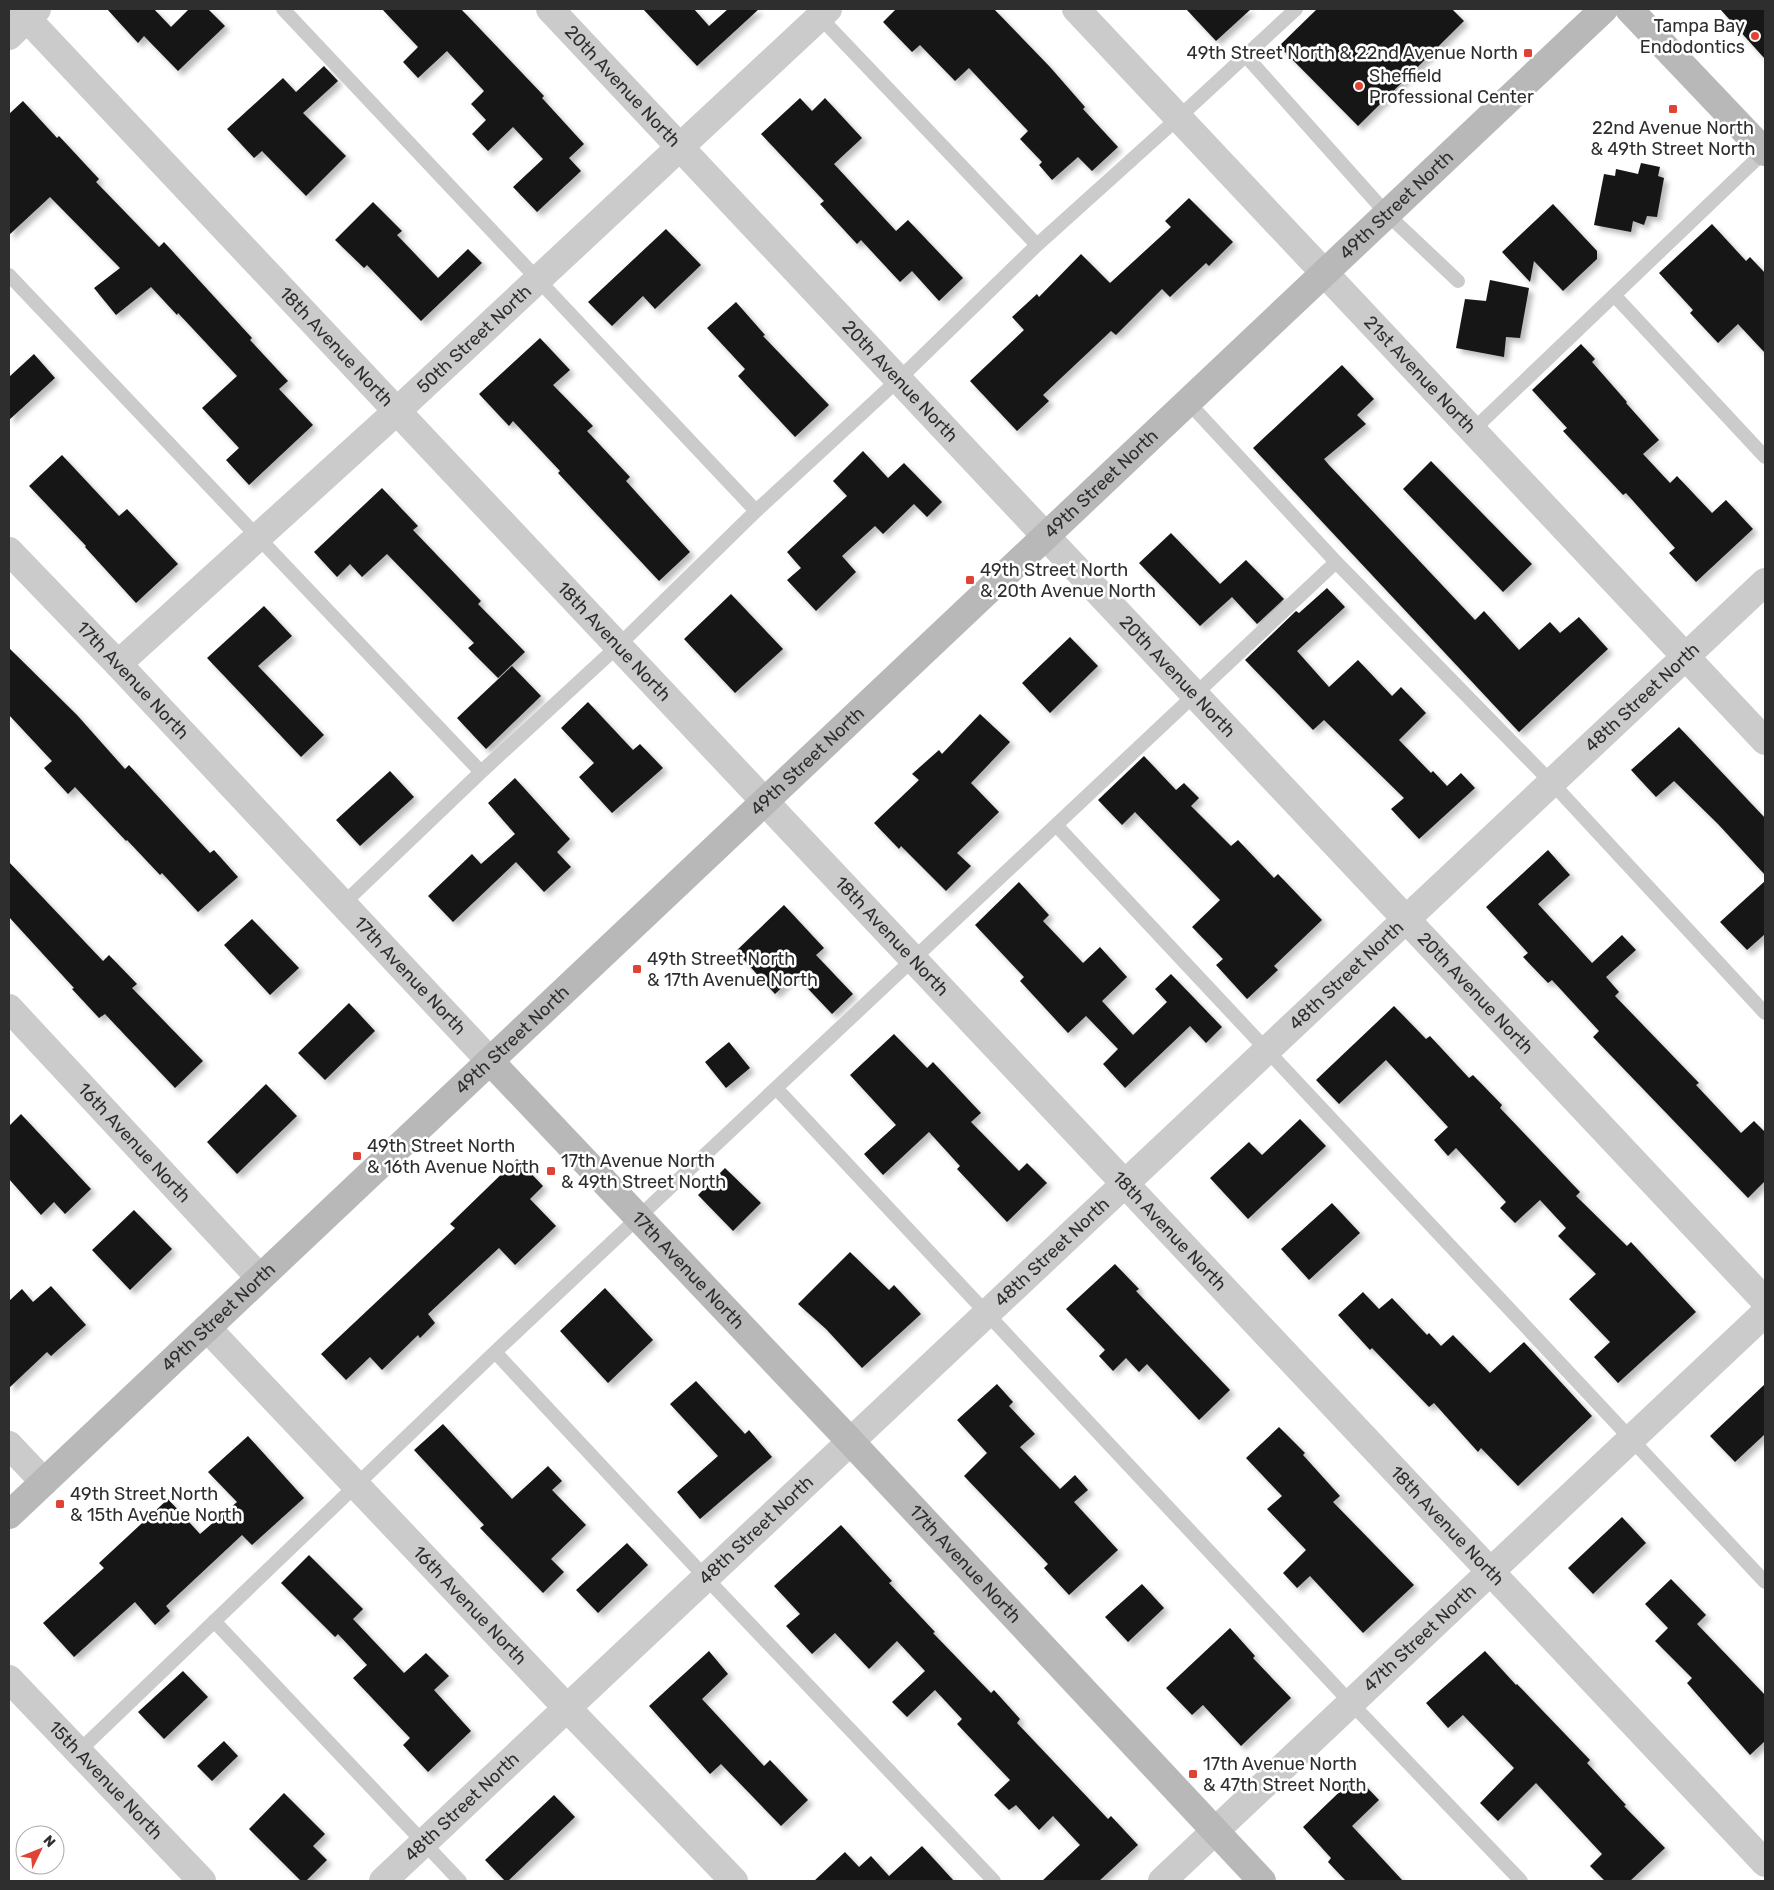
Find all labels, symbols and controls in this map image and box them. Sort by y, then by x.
place label: Tampa Bay Endodontics [1640,15,1745,58]
street label: 20th Avenue North [560,21,685,152]
marker: Tampa Bay Endodontics [1749,30,1761,42]
place label: 49th Street North & 22nd Avenue North [1187,42,1518,64]
marker: 49th Street North & 22nd Avenue North [1522,47,1534,59]
place label: Sheffield Professional Center [1369,65,1534,108]
marker: Sheffield Professional Center [1353,80,1365,92]
marker: 22nd Avenue North & 49th Street North [1667,103,1679,115]
place label: 22nd Avenue North & 49th Street North [1590,117,1756,160]
street label: 49th Street North [1335,146,1458,264]
street label: 50th Street North [412,280,536,398]
street label: 18th Avenue North [275,282,398,411]
street label: 21st Avenue North [1359,311,1481,438]
street label: 20th Avenue North [838,316,963,447]
street label: 49th Street North [1040,425,1163,543]
place label: 49th Street North & 20th Avenue North [980,559,1156,602]
marker: 49th Street North & 20th Avenue North [964,574,976,586]
street label: 18th Avenue North [552,577,676,706]
street label: 20th Avenue North [1115,611,1240,742]
street label: 17th Avenue North [72,617,194,744]
street label: 48th Street North [1580,638,1704,757]
street label: 49th Street North [746,702,869,820]
street label: 18th Avenue North [830,872,953,1001]
street label: 17th Avenue North [349,912,471,1039]
street label: 48th Street North [1284,916,1408,1035]
street label: 20th Avenue North [1413,928,1538,1059]
place label: 49th Street North & 17th Avenue North [647,948,818,991]
marker: 49th Street North & 17th Avenue North [631,963,643,975]
street label: 49th Street North [451,981,574,1099]
street label: 16th Avenue North [73,1078,195,1207]
place label: 49th Street North & 16th Avenue North [367,1135,540,1178]
marker: 49th Street North & 16th Avenue North [351,1150,363,1162]
place label: 17th Avenue North & 49th Street North [561,1150,726,1193]
marker: 17th Avenue North & 49th Street North [545,1165,557,1177]
street label: 18th Avenue North [1108,1167,1231,1295]
street label: 48th Street North [990,1193,1114,1311]
street label: 17th Avenue North [627,1207,749,1334]
street label: 49th Street North [157,1258,280,1376]
street label: 18th Avenue North [1386,1461,1509,1590]
street label: 48th Street North [694,1471,818,1589]
place label: 49th Street North & 15th Avenue North [70,1483,242,1526]
marker: 49th Street North & 15th Avenue North [54,1498,66,1510]
street label: 17th Avenue North [905,1500,1026,1628]
street label: 16th Avenue North [408,1541,531,1669]
street label: 47th Street North [1359,1580,1481,1697]
street label: 15th Avenue North [43,1716,167,1844]
street label: 48th Street North [400,1748,524,1866]
place label: 17th Avenue North & 47th Street North [1203,1753,1367,1796]
marker: 17th Avenue North & 47th Street North [1187,1768,1199,1780]
north arrow [15,1825,65,1875]

